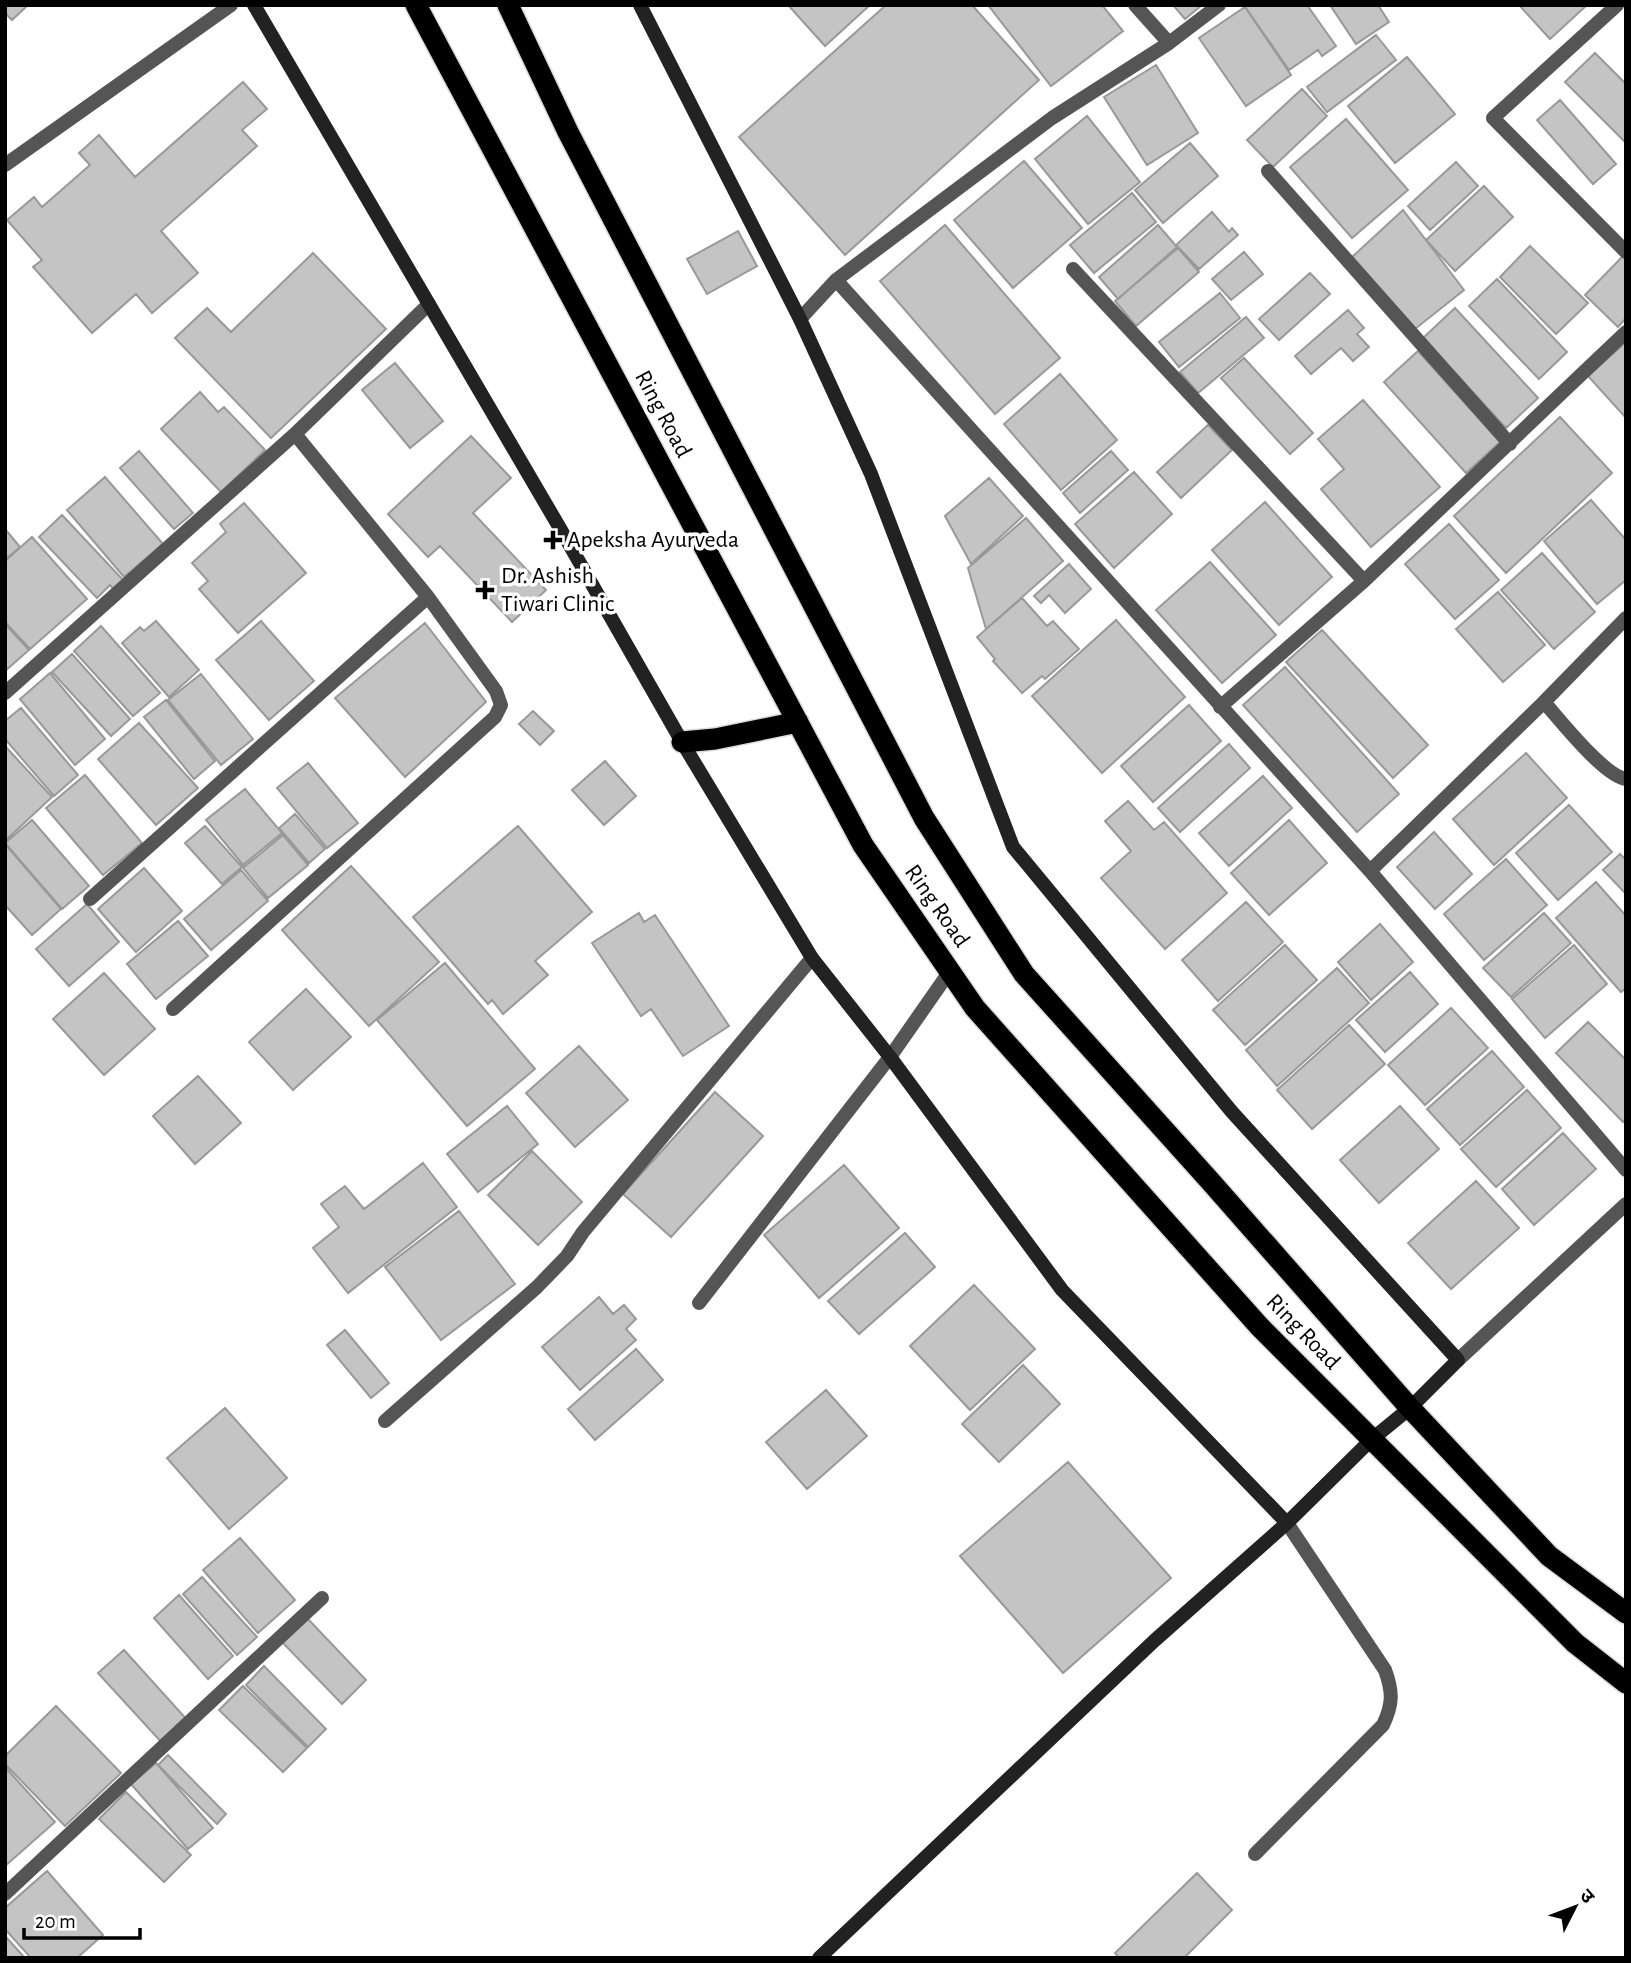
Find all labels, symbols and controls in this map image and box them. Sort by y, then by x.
street label: Ring Road [630,366,696,462]
place label: Apeksha Ayurveda [567,528,739,552]
marker: Apeksha Ayurveda [545,532,561,548]
place label: Dr. Ashish Tiwari Clinic [501,564,614,616]
marker: Dr. Ashish Tiwari Clinic [475,580,495,600]
street label: Ring Road [900,860,974,952]
street label: Ring Road [1261,1290,1345,1374]
north arrow [1540,1872,1610,1942]
text: उ [1576,1886,1598,1908]
scale bar [24,1896,140,1940]
text: 20 m [35,1911,76,1932]

